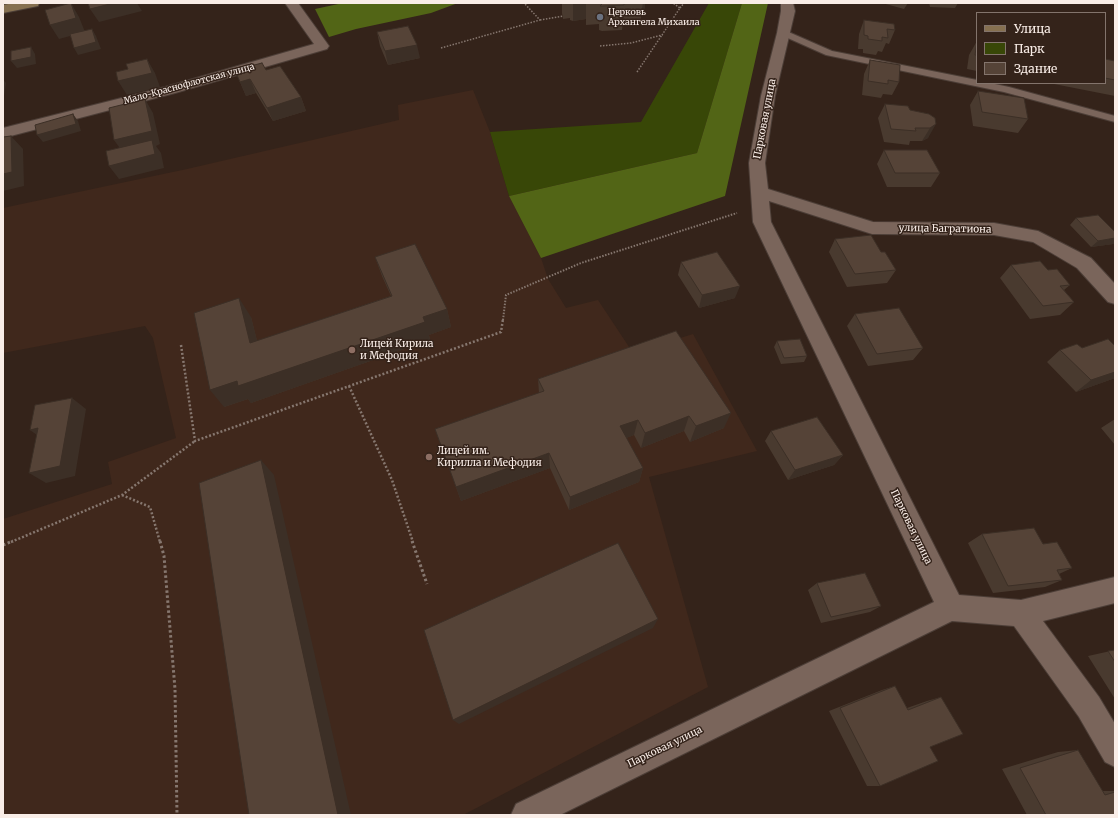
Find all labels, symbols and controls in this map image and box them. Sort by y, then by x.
place label: Церковь Архангела Михаила [608,7,700,28]
marker: Церковь Архангела Михаила [595,12,605,22]
legend [976,12,1106,84]
text: Улица [1014,21,1051,36]
text: Парк [1014,41,1045,56]
street label: Мало-Краснофлотская улица [122,61,256,107]
text: Здание [1014,61,1057,76]
street label: Парковая улица [751,78,779,160]
street label: улица Багратиона [899,222,991,236]
place label: Лицей Кирила и Мефодия [360,338,433,362]
marker: Лицей Кирила и Мефодия [347,345,357,355]
place label: Лицей им. Кирилла и Мефодия [437,445,542,468]
marker: Лицей им. Кирилла и Мефодия [424,452,434,462]
street label: Парковая улица [888,488,934,566]
street label: Парковая улица [626,724,704,770]

